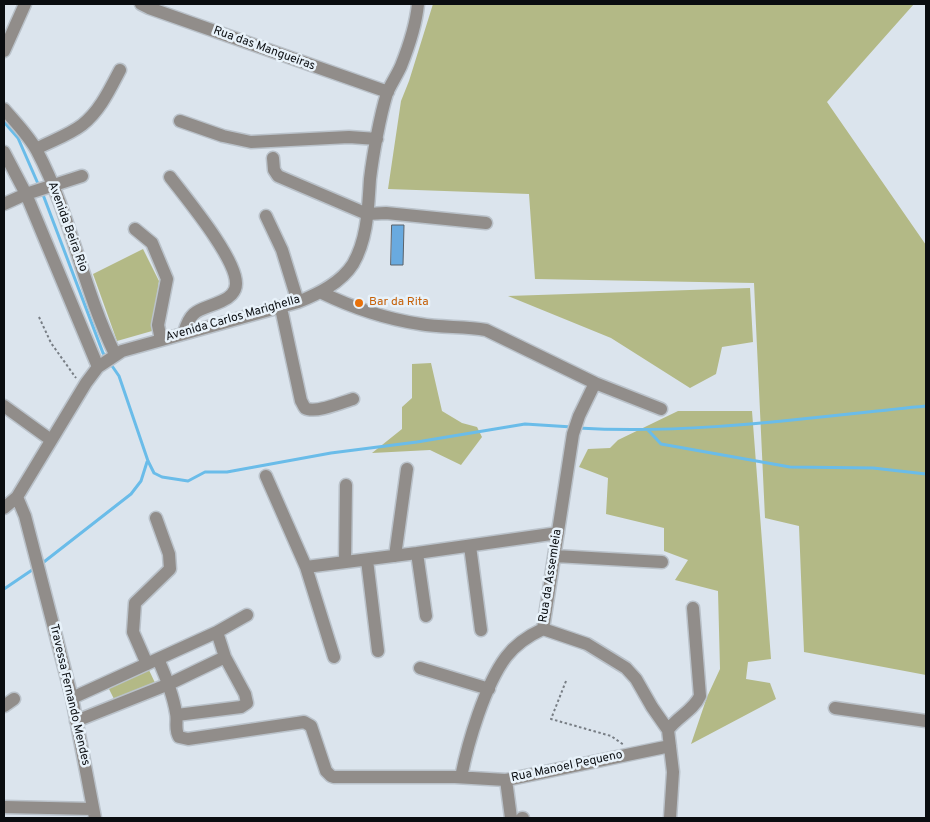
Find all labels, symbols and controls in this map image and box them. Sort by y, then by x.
street label: Rua das Mangueiras [211,24,317,74]
street label: Avenida Beira Rio [44,180,90,274]
street label: Avenida Carlos Marighella [164,293,302,345]
place label: Bar da Rita [369,296,429,310]
marker: Bar da Rita [353,297,365,309]
street label: Rua da Assemleia [536,528,566,624]
street label: Travessa Fernando Mendes [46,623,92,767]
street label: Rua Manoel Pequeno [510,748,624,786]

